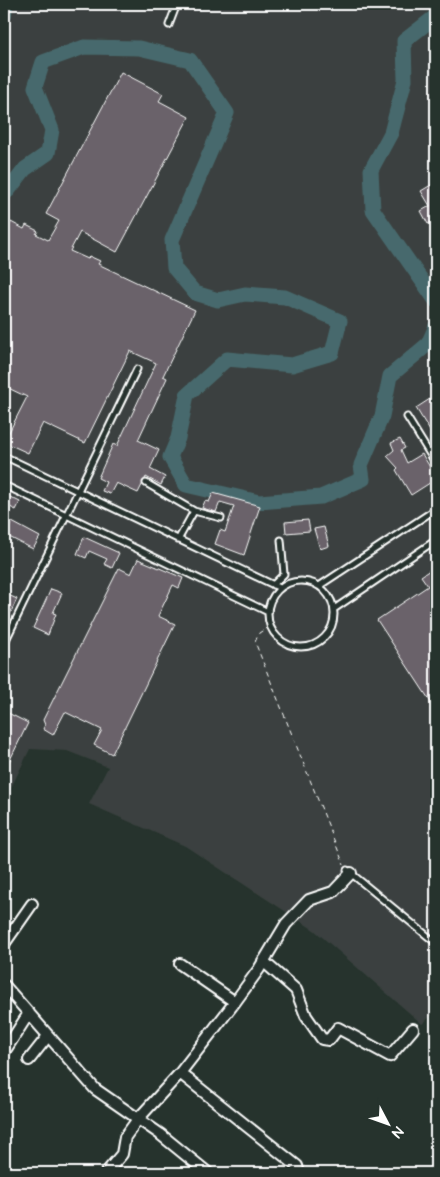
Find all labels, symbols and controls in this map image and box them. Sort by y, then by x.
north arrow [362,1100,412,1150]
text: N [386,1122,407,1142]

